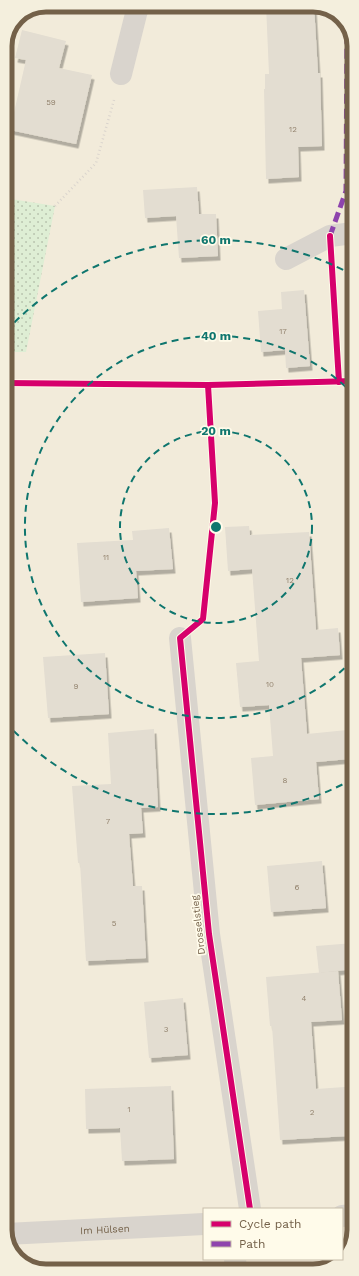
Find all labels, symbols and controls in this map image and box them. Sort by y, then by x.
house number: 59 [46,98,56,107]
house number: 12 [289,125,297,134]
text: 60 m [201,233,231,247]
house number: 17 [279,327,287,336]
text: 40 m [201,329,231,343]
text: 20 m [201,424,231,438]
centre of rings [209,520,223,534]
house number: 11 [103,553,109,562]
house number: 12 [286,576,294,585]
house number: 10 [266,680,274,689]
house number: 9 [74,682,79,691]
house number: 8 [283,776,288,785]
house number: 7 [106,817,111,826]
house number: 6 [295,883,300,892]
street label: Drosselstieg [189,894,207,955]
house number: 5 [112,919,117,928]
house number: 4 [302,994,307,1003]
house number: 3 [164,1025,169,1034]
house number: 1 [127,1105,131,1114]
house number: 2 [310,1108,315,1117]
legend [203,1208,343,1260]
text: Cycle path [239,1217,301,1231]
street label: Im Hülsen [80,1222,130,1236]
text: Path [239,1237,265,1251]

